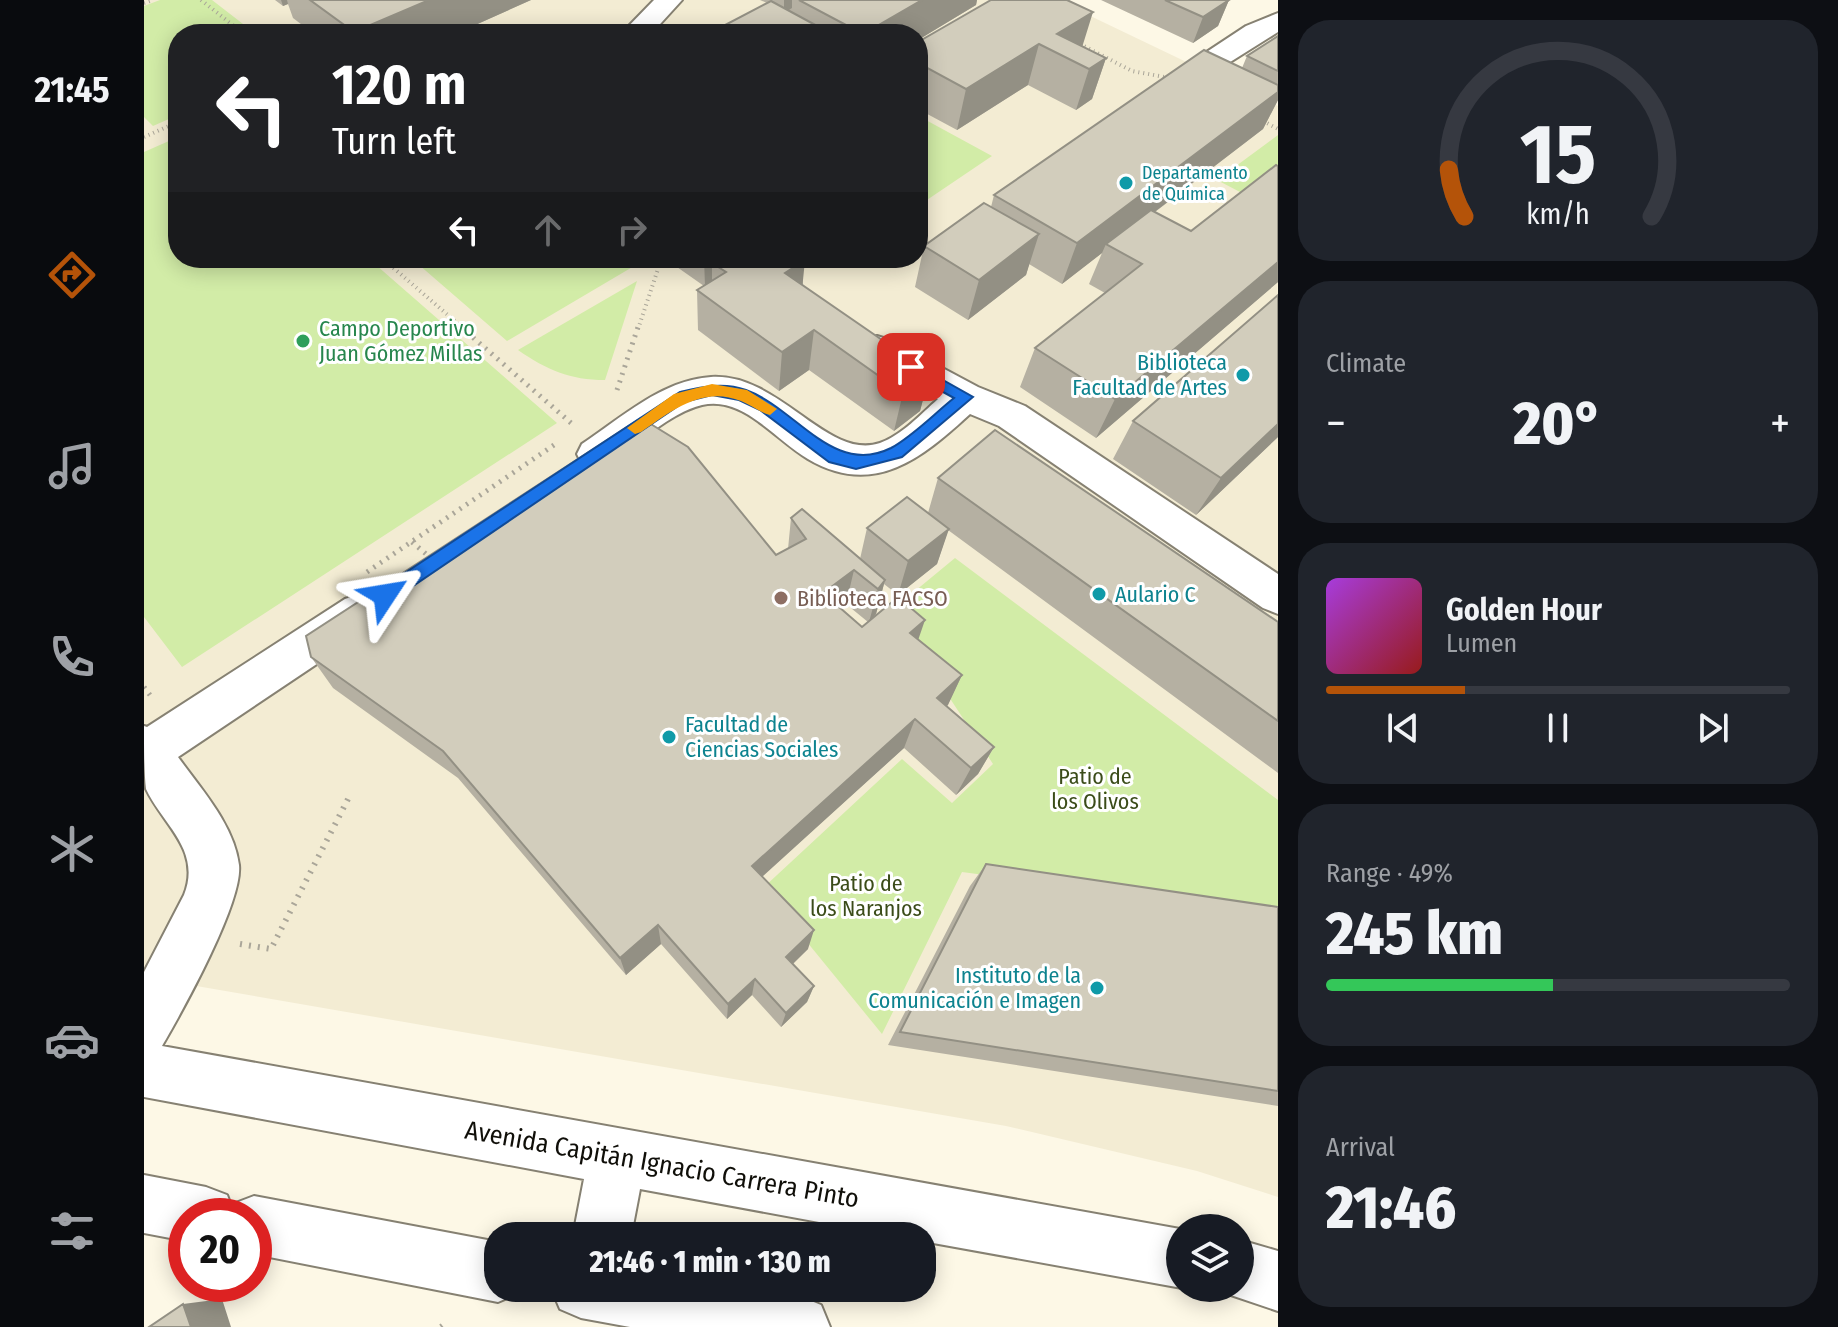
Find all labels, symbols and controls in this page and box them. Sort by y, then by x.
text: 120 m [332,52,467,119]
icon: left [200,56,304,160]
text: 21:45 [34,68,110,112]
text: 15 [1520,104,1596,204]
text: Turn left [332,120,456,164]
place label: Departamento de Química [1142,162,1248,205]
marker: Departamento de Química [1117,174,1135,192]
text: km/h [1526,197,1590,232]
icon: left [442,208,486,252]
icon: ahead [526,208,570,252]
icon: right [610,208,654,252]
icon: directions [44,247,100,303]
place label: Campo Deportivo Juan Gómez Millas [319,315,482,367]
marker: Campo Deportivo Juan Gómez Millas [294,332,312,350]
pin [877,333,945,401]
icon: arrive [889,345,933,389]
text: Climate [1326,348,1406,379]
place label: Biblioteca Facultad de Artes [1072,349,1227,401]
marker: Biblioteca Facultad de Artes [1234,366,1252,384]
text: 20° [1513,388,1603,460]
text: − [1326,397,1346,450]
text: + [1770,397,1790,450]
icon: music [44,438,100,494]
position arrow [343,553,427,637]
place label: Aulario C [1115,581,1196,608]
place label: Biblioteca FACSO [797,585,948,612]
marker: Aulario C [1090,585,1108,603]
marker: Biblioteca FACSO [772,589,790,607]
text: Golden Hour [1446,592,1602,628]
text: Lumen [1446,628,1517,659]
icon: phone [44,629,100,685]
icon: previous [1381,706,1425,750]
icon: pause [1536,706,1580,750]
icon: next [1691,706,1735,750]
place label: Facultad de Ciencias Sociales [685,711,838,763]
marker: Facultad de Ciencias Sociales [660,728,678,746]
park label: Patio de los Olivos [1051,763,1139,815]
icon: climate [44,821,100,877]
text: Range · 49% [1326,858,1453,889]
park label: Patio de los Naranjos [810,870,922,922]
text: 245 km [1326,898,1503,970]
place label: Instituto de la Comunicación e Imagen [868,962,1081,1014]
marker: Instituto de la Comunicación e Imagen [1088,979,1106,997]
icon: car [44,1012,100,1068]
street label: Avenida Capitán Ignacio Carrera Pinto [462,1115,861,1214]
text: Arrival [1326,1132,1395,1163]
text: 21:46 [1326,1172,1456,1244]
speed limit sign: 20 [168,1198,272,1302]
icon: filters [44,1203,100,1259]
map controls [1166,1214,1254,1302]
button: layers [1166,1214,1254,1302]
text: 21:46 · 1 min · 130 m [589,1244,831,1280]

